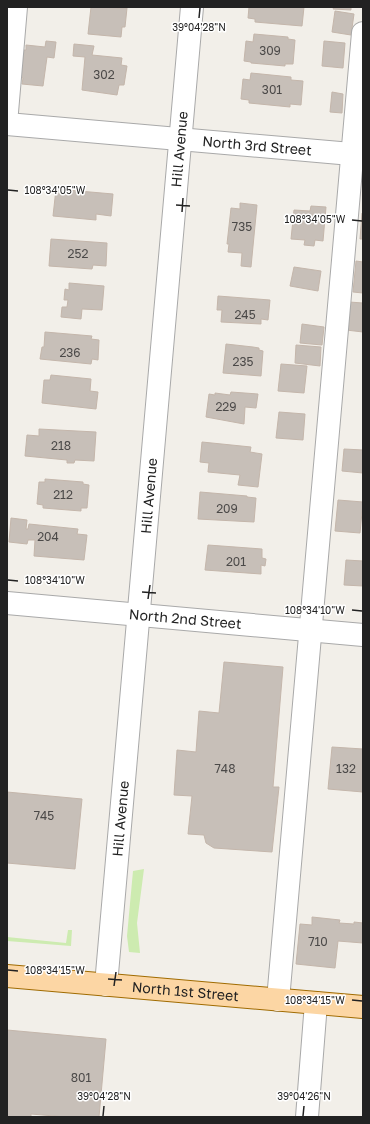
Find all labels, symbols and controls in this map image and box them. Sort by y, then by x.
text: 39°04'28"N [172,21,226,33]
house number: 309 [259,43,281,58]
house number: 302 [93,67,115,82]
house number: 301 [262,82,282,97]
street label: Hill Avenue [167,110,191,188]
street label: North 3rd Street [202,132,312,159]
text: 108°34'05"W [25,184,86,196]
text: 108°34'05"W [285,213,346,225]
house number: 735 [232,219,252,234]
house number: 252 [68,246,88,261]
house number: 245 [234,307,256,322]
house number: 236 [59,345,81,360]
house number: 235 [233,354,254,369]
house number: 229 [215,399,237,414]
house number: 218 [51,438,71,453]
street label: Hill Avenue [137,457,160,535]
house number: 212 [53,487,73,502]
house number: 209 [216,501,238,516]
house number: 204 [37,529,59,544]
house number: 201 [226,554,246,569]
text: 108°34'10"W [25,574,85,586]
text: 108°34'10"W [285,604,345,616]
street label: North 2nd Street [128,605,242,632]
house number: 748 [214,761,236,776]
house number: 132 [336,761,356,776]
street label: Hill Avenue [108,780,132,857]
house number: 745 [34,808,54,823]
house number: 710 [308,934,328,949]
text: 108°34'15"W [25,964,85,976]
street label: North 1st Street [131,978,240,1004]
text: 108°34'15"W [285,994,345,1006]
house number: 801 [71,1070,91,1085]
text: 39°04'28"N [77,1090,131,1102]
text: 39°04'26"N [277,1090,331,1102]

